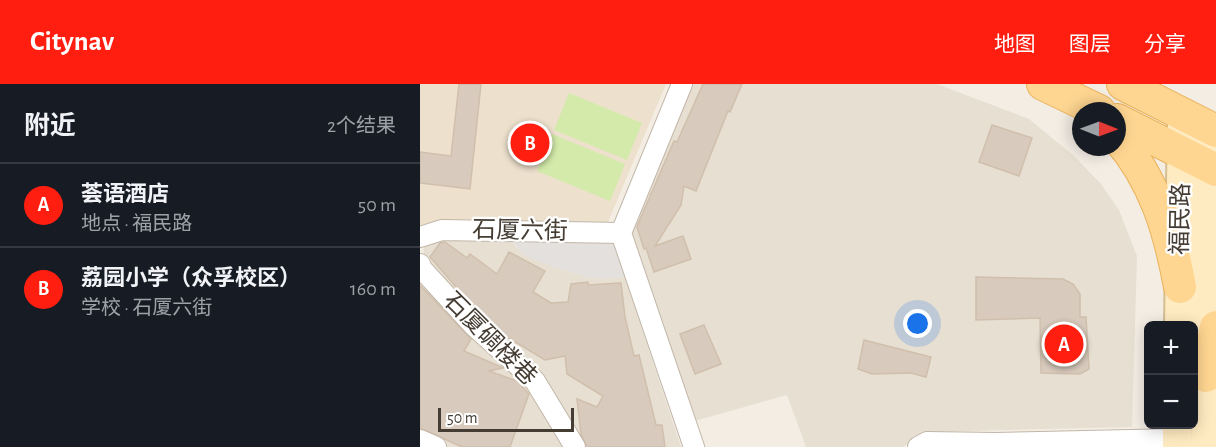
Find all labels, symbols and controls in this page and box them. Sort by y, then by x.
text: Citynav [30,28,114,56]
text: 地图 [994,34,1036,55]
text: 图层 [1069,34,1111,55]
text: 分享 [1144,34,1186,55]
north arrow [1072,102,1126,156]
text: 附近 [24,113,76,139]
text: 2个结果 [327,116,396,136]
pin: B [510,120,550,166]
text: 荟语酒店 [81,183,169,205]
street label: 福民路 [1166,183,1194,255]
text: A [38,195,50,215]
text: 50 m [358,195,396,215]
text: 地点 · 福民路 [81,214,192,234]
street label: 石厦六街 [472,216,568,244]
text: 荔园小学（众孚校区） [81,267,301,289]
text: B [38,279,49,299]
text: 160 m [350,279,396,299]
street label: 石厦碉楼巷 [439,287,542,390]
text: 学校 · 石厦六街 [81,298,212,318]
your location [903,309,932,338]
map controls [1144,321,1198,429]
button: + [1144,321,1198,375]
pin: A [1044,322,1084,366]
button: − [1144,375,1198,429]
scale bar [438,405,574,432]
text: 50 m [447,410,478,426]

